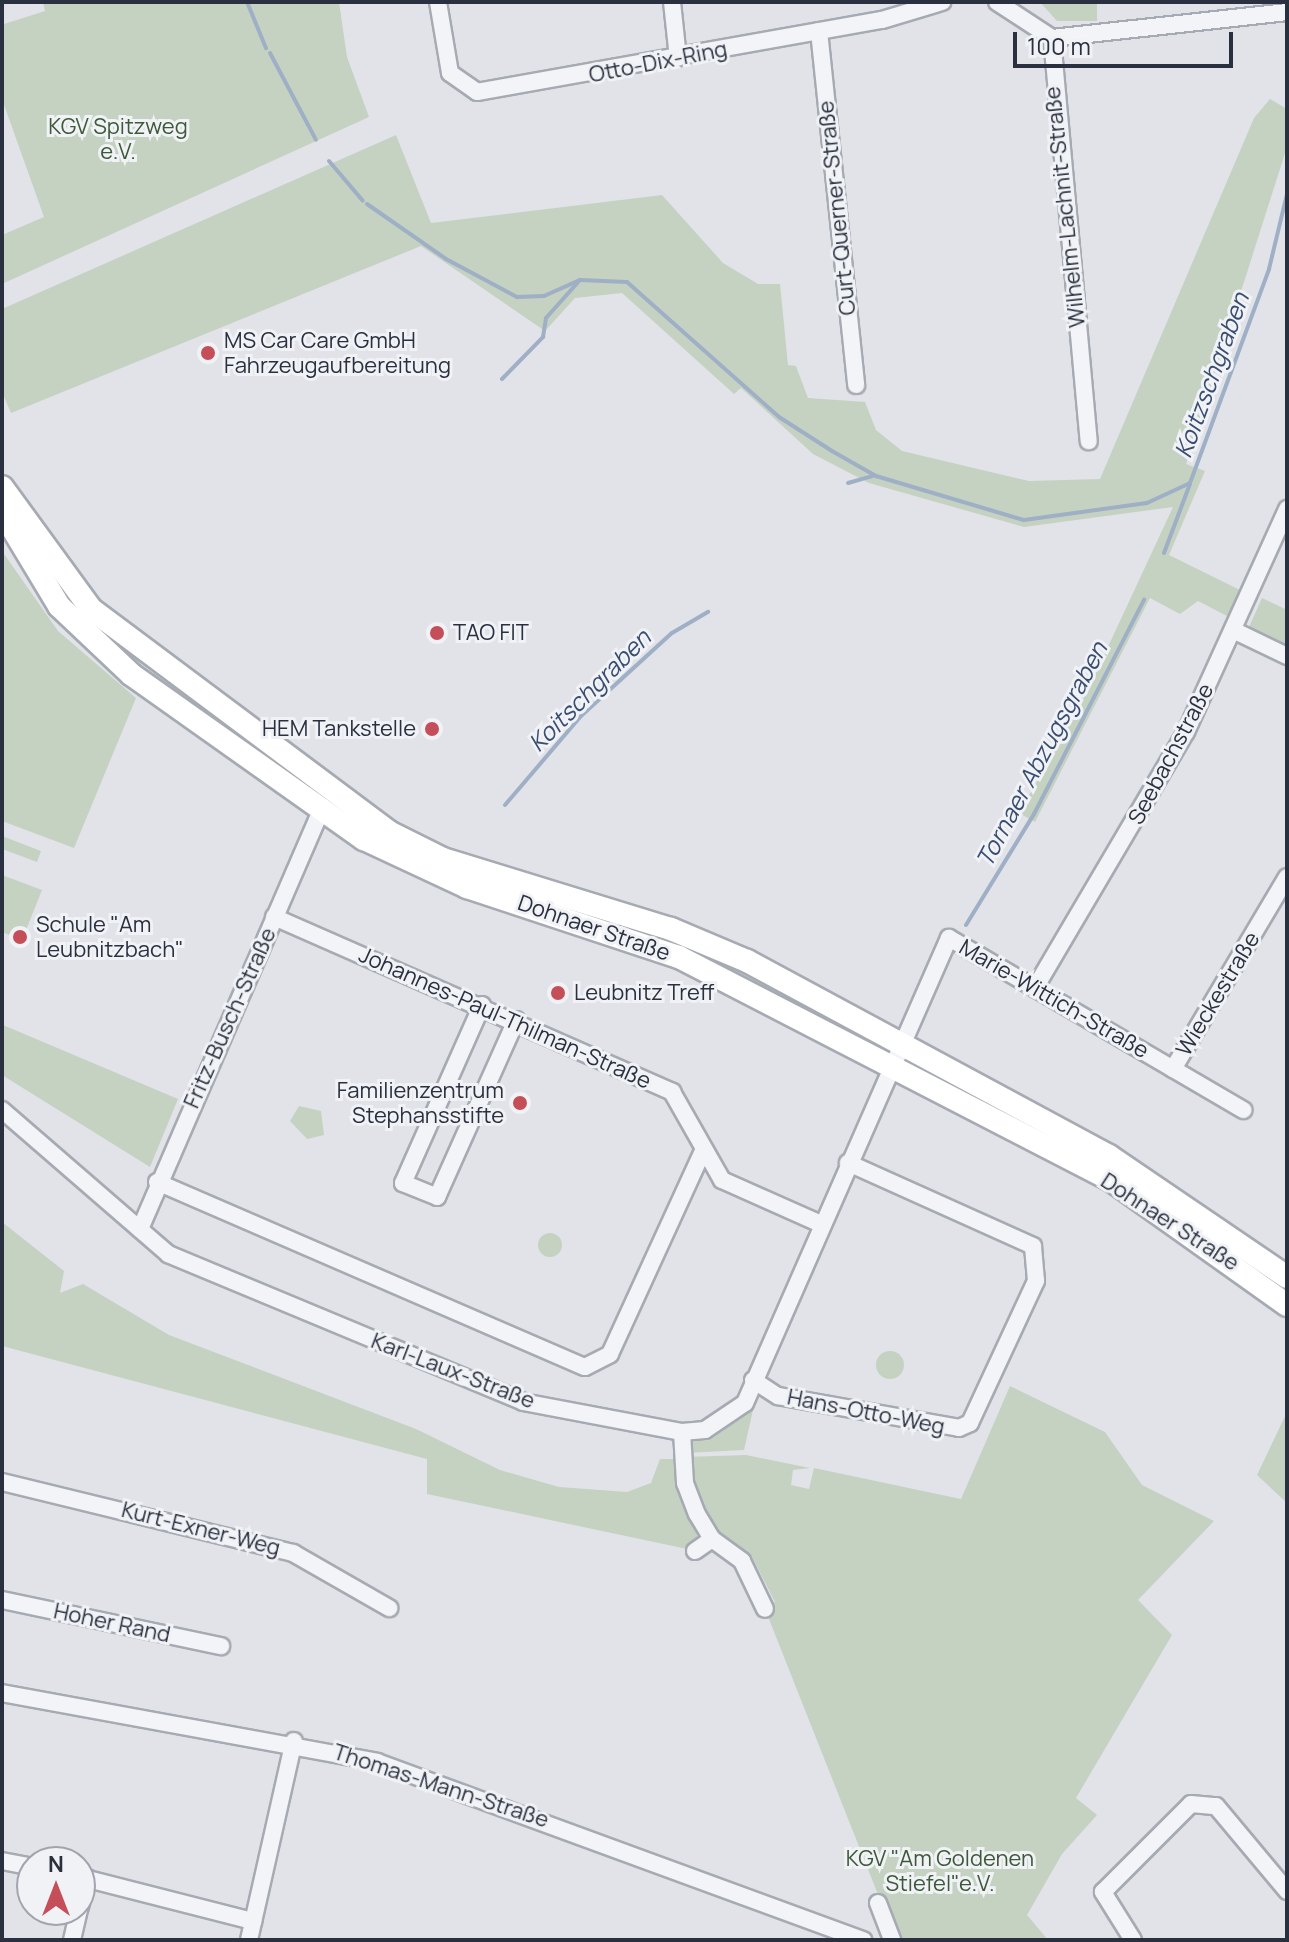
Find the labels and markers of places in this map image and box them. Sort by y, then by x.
place label: MS Car Care GmbH Fahrzeugaufbereitung [224,327,451,378]
marker: MS Car Care GmbH Fahrzeugaufbereitung [199,344,217,362]
place label: TAO FIT [453,620,529,646]
marker: TAO FIT [428,624,446,642]
place label: HEM Tankstelle [262,716,416,742]
marker: HEM Tankstelle [423,720,441,738]
place label: Schule "Am Leubnitzbach" [36,911,184,962]
marker: Schule "Am Leubnitzbach" [11,928,29,946]
place label: Leubnitz Treff [574,980,714,1006]
marker: Leubnitz Treff [549,984,567,1002]
place label: Familienzentrum Stephansstifte [337,1077,504,1128]
marker: Familienzentrum Stephansstifte [511,1094,529,1112]

